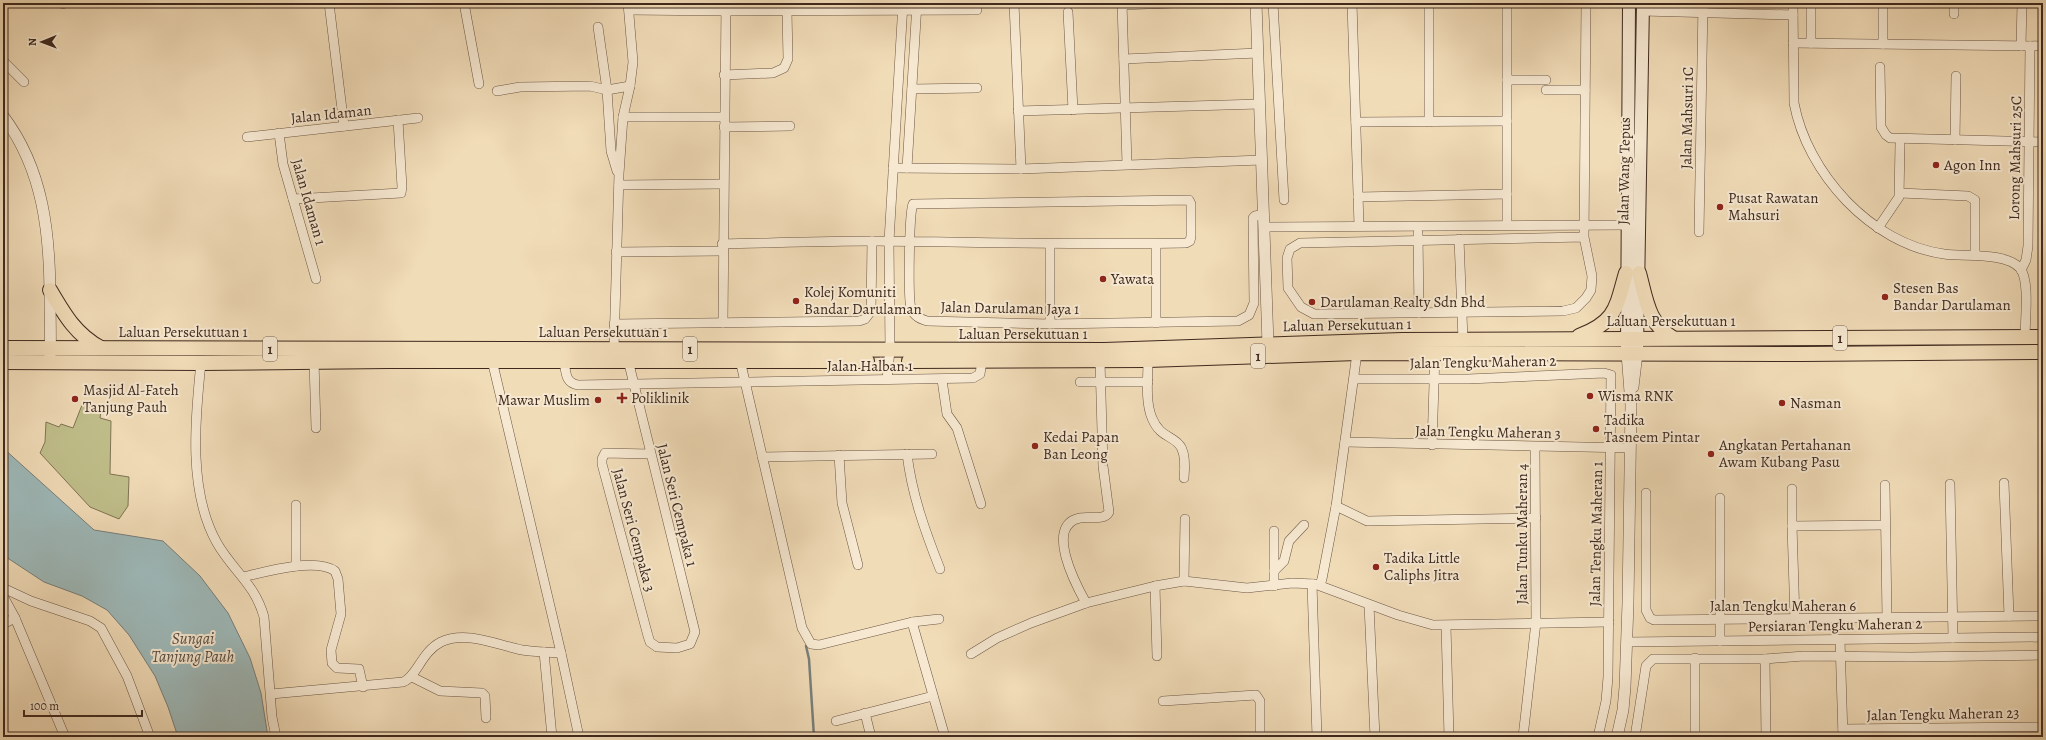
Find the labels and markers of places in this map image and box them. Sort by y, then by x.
place label: Agon Inn [1943,155,2001,175]
marker: Agon Inn [1931,160,1941,170]
place label: Pusat Rawatan Mahsuri [1728,188,1818,225]
marker: Pusat Rawatan Mahsuri [1715,202,1725,212]
place label: Yawata [1110,269,1154,289]
marker: Yawata [1098,274,1108,284]
place label: Stesen Bas Bandar Darulaman [1893,278,2011,315]
place label: Kolej Komuniti Bandar Darulaman [804,282,922,319]
place label: Darulaman Realty Sdn Bhd [1320,292,1486,312]
marker: Stesen Bas Bandar Darulaman [1880,292,1890,302]
marker: Kolej Komuniti Bandar Darulaman [791,296,801,306]
marker: Darulaman Realty Sdn Bhd [1307,297,1317,307]
place label: Masjid Al-Fateh Tanjung Pauh [83,380,179,417]
place label: Wisma RNK [1597,386,1674,406]
place label: Poliklinik [631,388,690,408]
place label: Mawar Muslim [498,390,591,410]
marker: Wisma RNK [1585,391,1595,401]
marker: Poliklinik [616,392,628,404]
place label: Nasman [1790,393,1841,413]
marker: Masjid Al-Fateh Tanjung Pauh [70,394,80,404]
marker: Mawar Muslim [593,395,603,405]
marker: Nasman [1777,398,1787,408]
place label: Tadika Tasneem Pintar [1604,410,1700,447]
marker: Tadika Tasneem Pintar [1591,424,1601,434]
place label: Kedai Papan Ban Leong [1043,427,1119,464]
place label: Angkatan Pertahanan Awam Kubang Pasu [1718,435,1851,472]
marker: Kedai Papan Ban Leong [1030,441,1040,451]
marker: Angkatan Pertahanan Awam Kubang Pasu [1706,449,1716,459]
place label: Tadika Little Caliphs Jitra [1384,548,1460,585]
marker: Tadika Little Caliphs Jitra [1371,562,1381,572]

